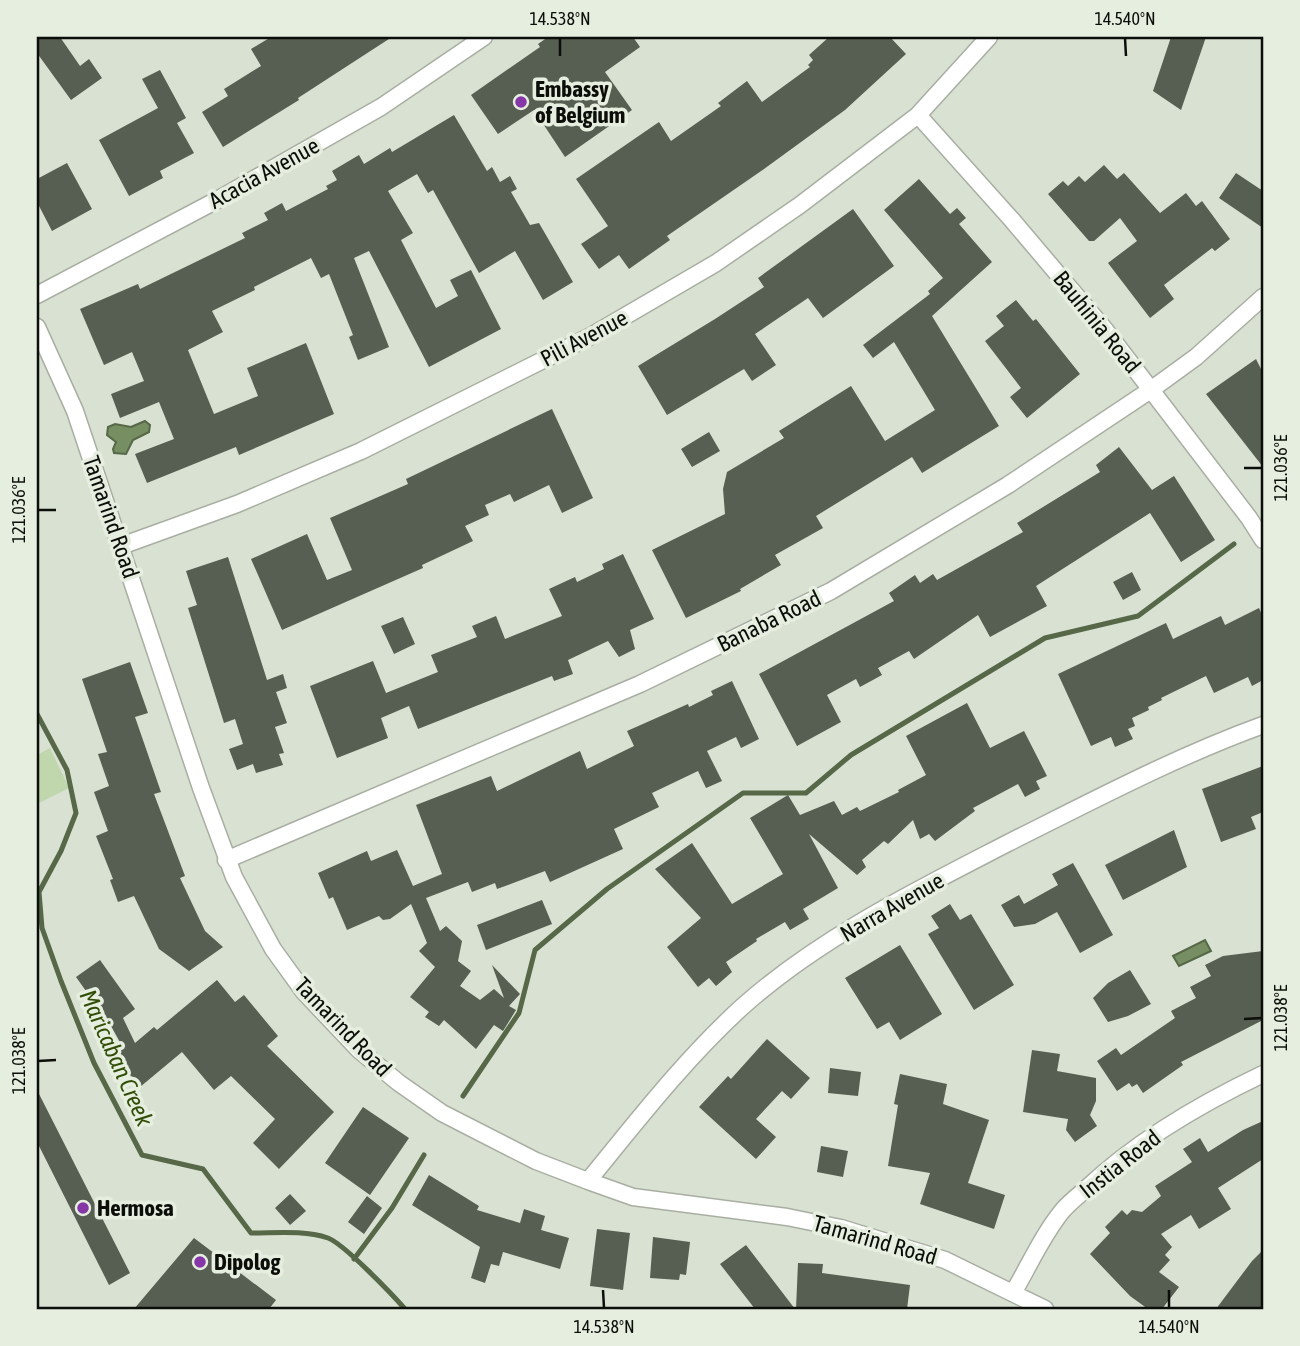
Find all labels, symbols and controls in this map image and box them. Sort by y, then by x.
text: 14.538°N [529,8,591,29]
text: 14.540°N [1094,8,1156,29]
place label: Embassy of Belgium [535,76,625,128]
marker: Embassy of Belgium [513,94,529,110]
street label: Acacia Avenue [204,132,324,214]
street label: Bauhinia Road [1048,266,1146,378]
street label: Pili Avenue [536,304,632,372]
text: 121.036°E [1270,434,1291,501]
street label: Tamarind Road [78,452,144,582]
text: 121.036°E [8,476,29,543]
street label: Banaba Road [713,585,825,657]
street label: Narra Avenue [836,867,948,947]
street label: Tamarind Road [289,972,397,1082]
text: 121.038°E [1270,984,1291,1051]
water label: Maricaban Creek [74,985,159,1131]
text: 121.038°E [8,1027,29,1094]
street label: Instia Road [1075,1125,1165,1203]
place label: Hermosa [97,1195,174,1221]
marker: Hermosa [75,1200,91,1216]
street label: Tamarind Road [810,1210,940,1270]
place label: Dipolog [214,1249,281,1275]
marker: Dipolog [192,1254,208,1270]
text: 14.538°N [573,1316,635,1337]
text: 14.540°N [1138,1316,1200,1337]

